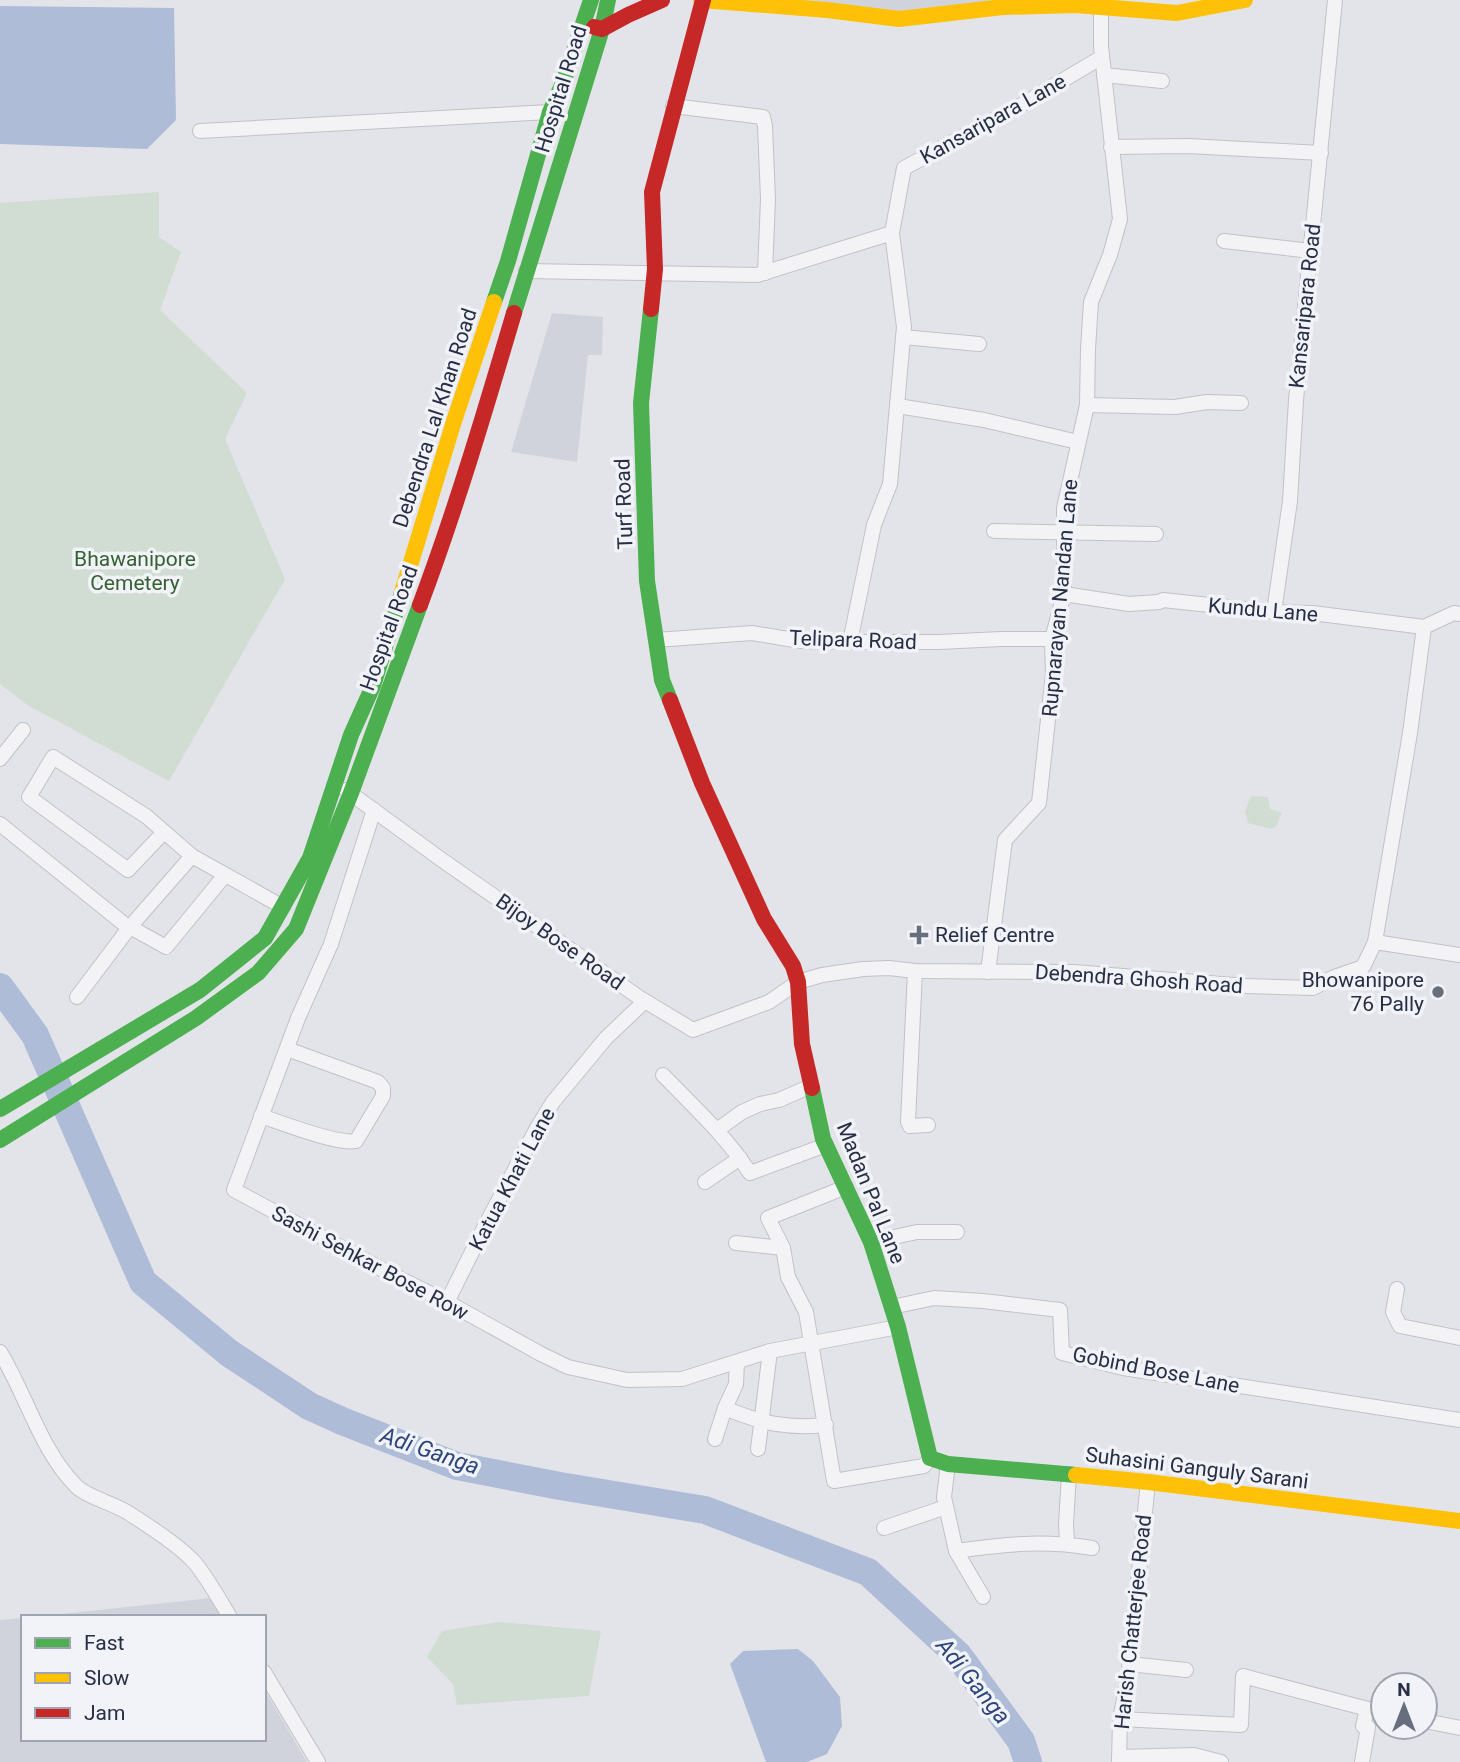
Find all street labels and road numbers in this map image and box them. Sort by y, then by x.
street label: Hospital Road [530,23,592,155]
street label: Kansaripara Lane [916,69,1070,169]
street label: Kansaripara Road [1284,222,1326,390]
street label: Debendra Lal Khan Road [388,305,482,531]
street label: Turf Road [610,458,638,550]
street label: Rupnarayan Nandan Lane [1038,478,1082,718]
street label: Hospital Road [355,562,423,694]
street label: Kundu Lane [1207,593,1319,627]
street label: Telipara Road [789,626,917,654]
street label: Bijoy Bose Road [491,889,629,995]
street label: Debendra Ghosh Road [1034,960,1244,998]
street label: Katua Khati Lane [464,1103,560,1255]
street label: Madan Pal Lane [832,1119,910,1267]
street label: Sashi Sehkar Bose Row [268,1201,473,1325]
street label: Gobind Bose Lane [1070,1342,1242,1398]
street label: Suhasini Ganguly Sarani [1084,1442,1310,1494]
street label: Harish Chatterjee Road [1110,1514,1156,1730]

